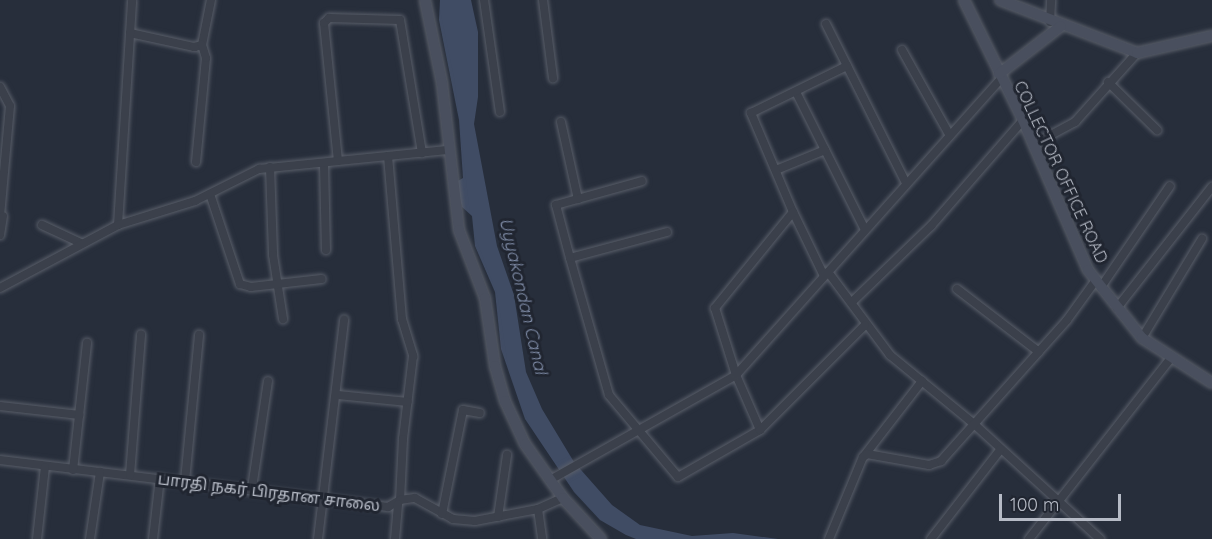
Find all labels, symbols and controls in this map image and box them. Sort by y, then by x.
street label: COLLECTOR OFFICE ROAD [1010,78,1112,266]
water label: Uyyakondan Canal [494,216,552,376]
street label: பாரதி நகர் பிரதான சாலை [157,469,381,515]
scale bar [1002,482,1124,520]
text: 100 m [1010,493,1059,516]

